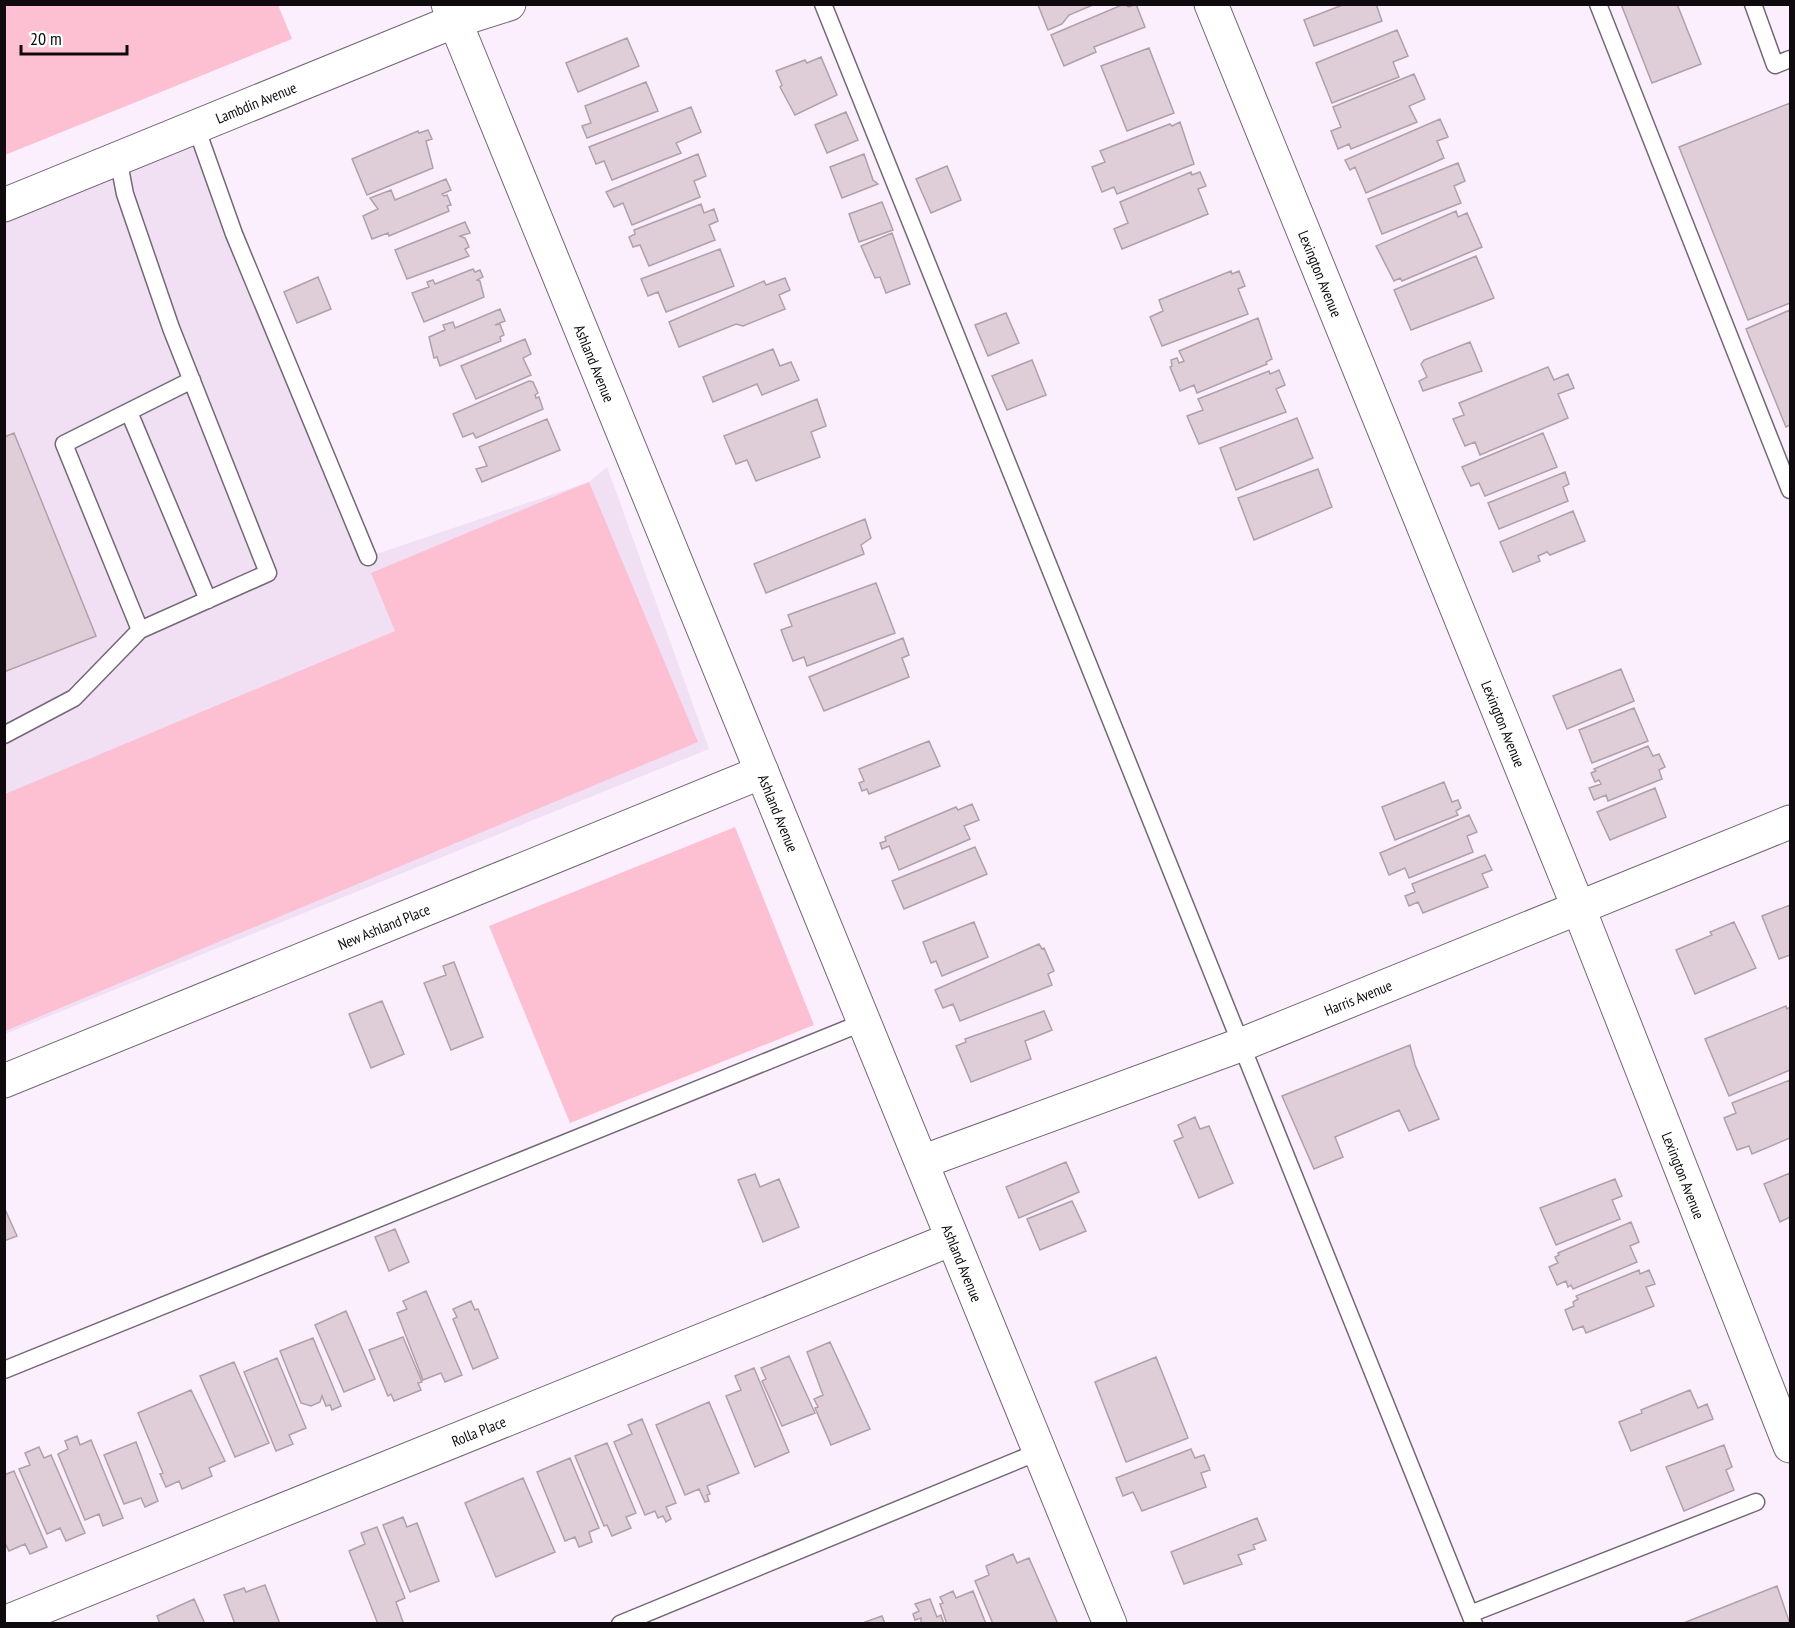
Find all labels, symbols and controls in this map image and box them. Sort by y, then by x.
scale bar [21,18,128,56]
text: 20 m [30,27,62,50]
street label: Lambdin Avenue [213,77,299,127]
street label: Lexington Avenue [1295,227,1347,320]
street label: Ashland Avenue [570,322,619,405]
street label: Lexington Avenue [1478,678,1530,770]
street label: Ashland Avenue [754,771,803,855]
street label: New Ashland Place [335,899,432,953]
street label: Harris Avenue [1321,975,1395,1020]
street label: Lexington Avenue [1658,1129,1709,1221]
street label: Ashland Avenue [938,1221,987,1305]
street label: Rolla Place [449,1411,508,1450]

